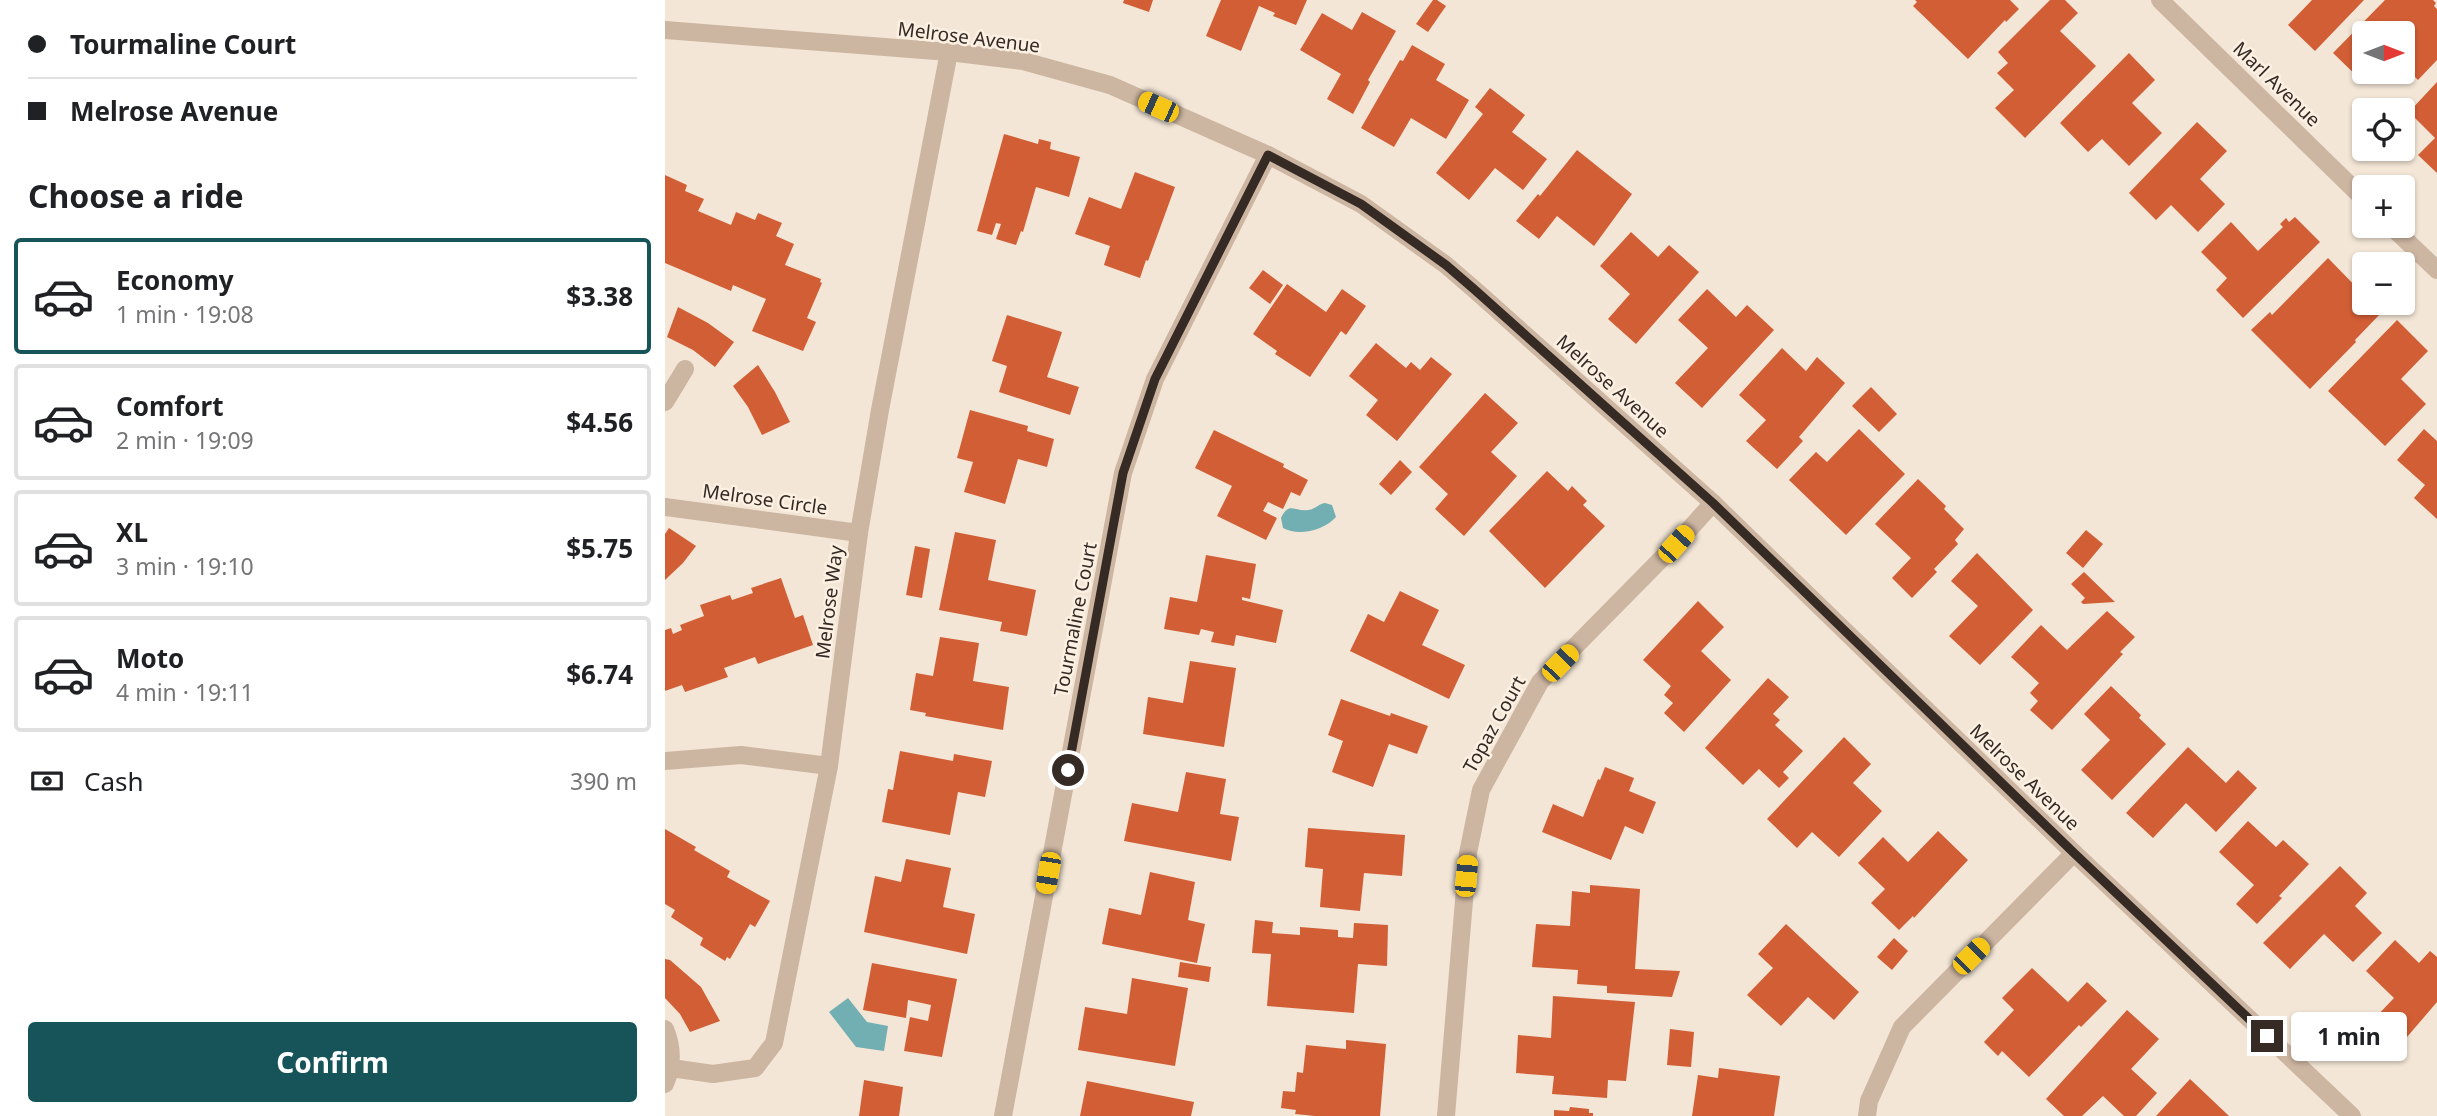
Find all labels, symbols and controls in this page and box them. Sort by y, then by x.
street label: Melrose Avenue [896,15,1042,59]
north arrow [2352,21,2415,84]
map controls [2352,21,2415,315]
text: Tourmaline Court [70,26,296,62]
street label: Marl Avenue [2228,36,2326,132]
car [1135,89,1182,125]
text: Melrose Avenue [70,93,278,129]
button: locate [2352,98,2415,161]
text: Choose a ride [28,174,244,217]
button: + [2352,175,2415,238]
button: − [2352,252,2415,315]
text: Economy [116,262,234,298]
icon: car [32,265,95,328]
text: $3.38 [566,278,633,314]
text: 1 min · 19:08 [116,298,254,330]
street label: Melrose Avenue [1551,328,1675,444]
text: Comfort [116,388,224,424]
icon: car [32,391,95,454]
text: $4.56 [566,404,633,440]
text: 2 min · 19:09 [116,424,254,456]
street label: Melrose Circle [701,477,829,521]
text: XL [116,514,148,550]
icon: car [32,517,95,580]
car [1655,521,1698,567]
text: $5.75 [566,530,633,566]
street label: Tourmaline Court [1047,540,1103,698]
street label: Melrose Way [809,543,849,660]
text: 3 min · 19:10 [116,550,254,582]
text: Moto [116,640,184,676]
car [1538,641,1583,685]
icon: car [32,643,95,706]
text: $6.74 [566,656,633,692]
street label: Topaz Court [1457,671,1531,777]
text: 4 min · 19:11 [116,676,254,708]
street label: Melrose Avenue [1964,718,2086,836]
route start [1052,754,1084,786]
icon: cash [28,762,66,800]
text: Cash [84,763,144,799]
text: 390 m [570,765,637,797]
car [1035,850,1062,896]
car [1454,854,1479,898]
car [1949,934,1994,978]
callout: 1 min [2291,1012,2407,1060]
route end [2251,1020,2283,1052]
text: 1 min [2317,1020,2381,1052]
button: Confirm [28,1022,637,1102]

